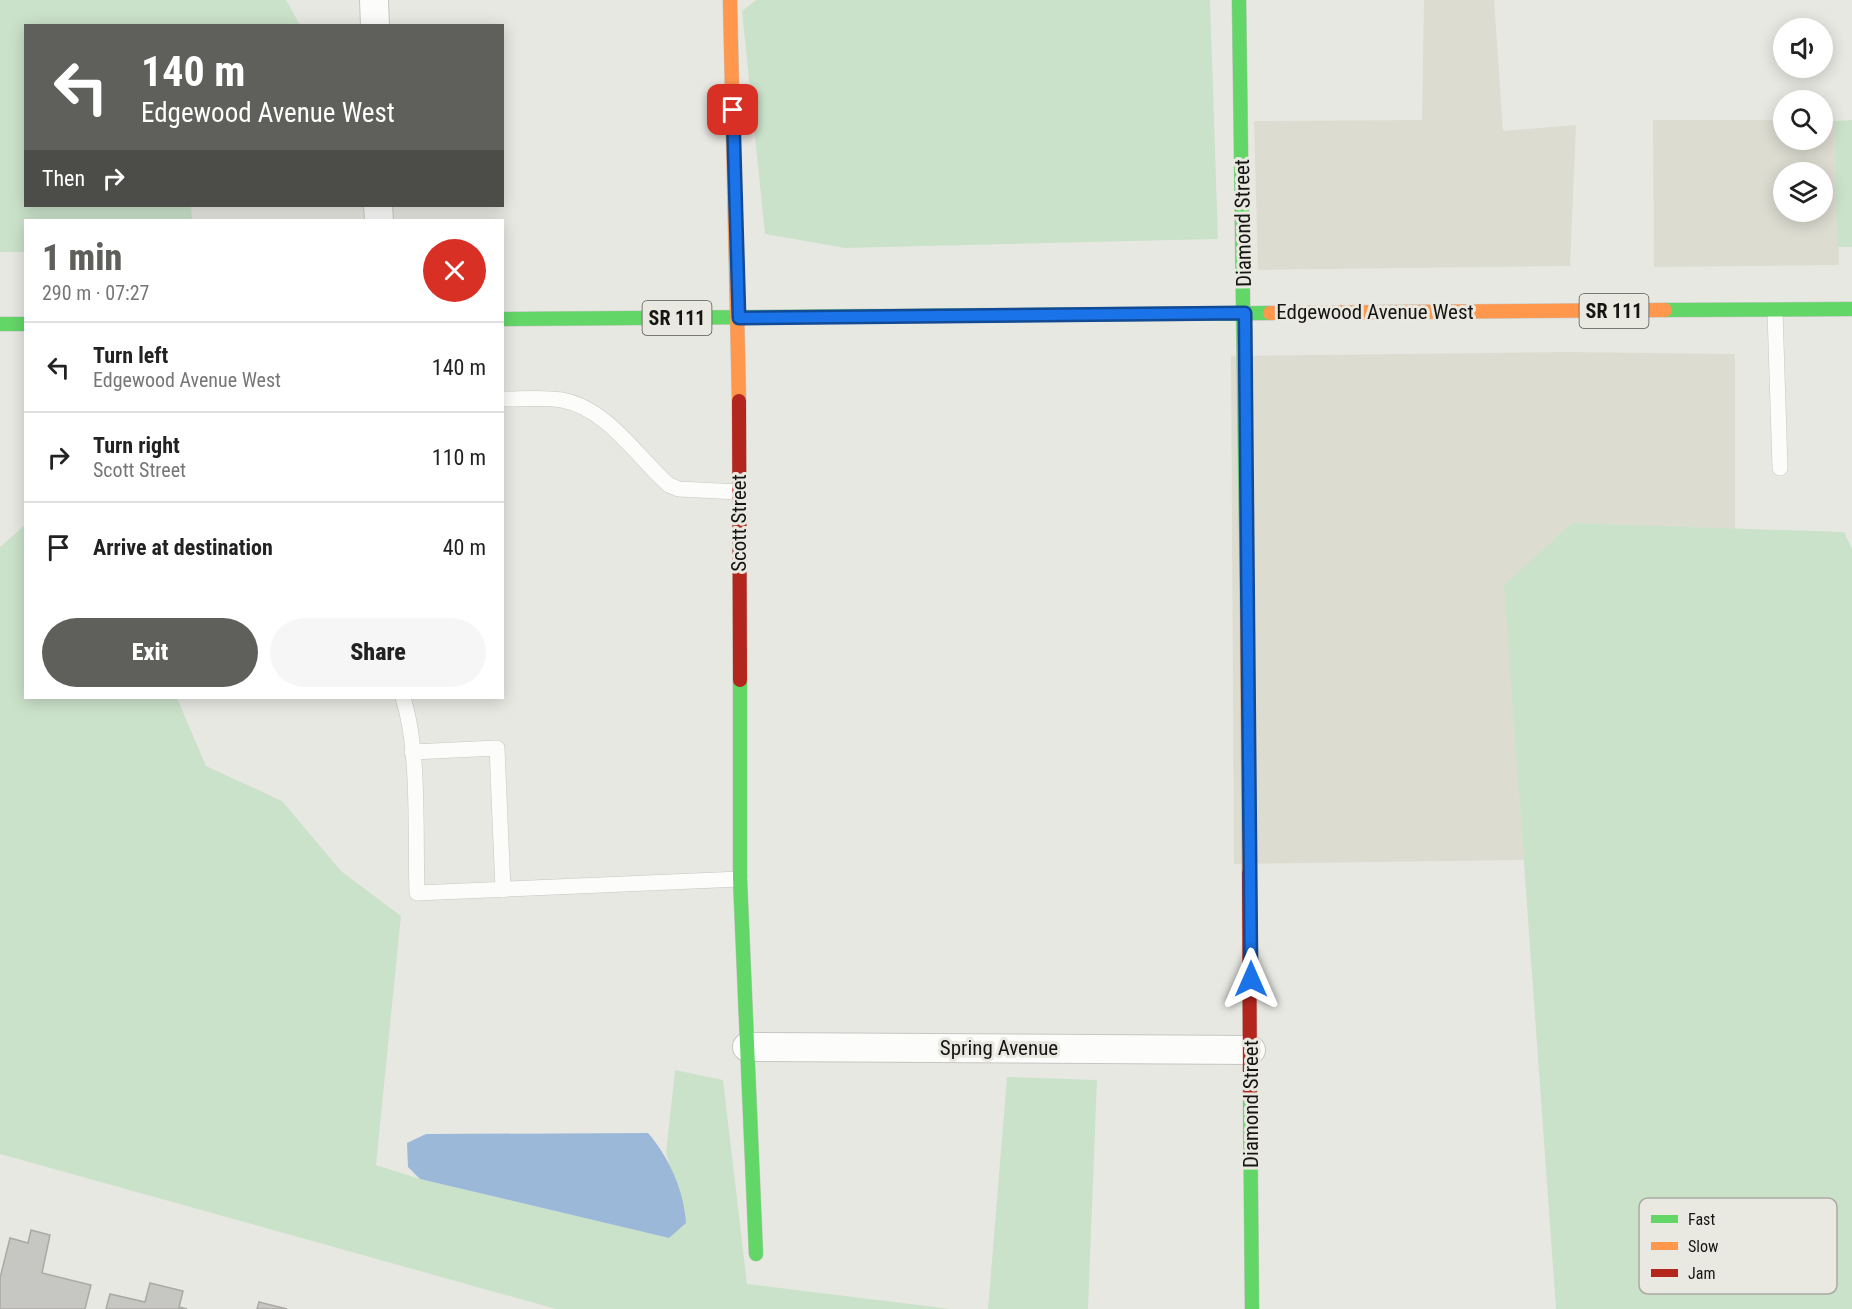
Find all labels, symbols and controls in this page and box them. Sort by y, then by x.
map controls [1773,18,1833,222]
button: sound [1773,18,1833,78]
text: 140 m [141,47,246,96]
icon: left [42,48,120,126]
pin [707,84,758,135]
button: search [1773,90,1833,150]
icon: arrive [716,93,749,126]
text: Edgewood Avenue West [141,97,395,129]
street label: Diamond Street [1230,159,1256,287]
icon: right [97,162,130,195]
button: layers [1773,162,1833,222]
text: Then [42,166,85,191]
text: 1 min [42,237,122,279]
button: close [423,239,486,302]
text: 290 m · 07:27 [42,281,149,305]
road number: SR 111 [1580,294,1648,328]
street label: Edgewood Avenue West [1276,300,1474,324]
road number: SR 111 [642,301,712,335]
text: Turn left [93,343,168,368]
icon: left [42,351,75,384]
text: 140 m [432,355,486,380]
text: Edgewood Avenue West [93,368,281,392]
text: Turn right [93,433,180,458]
icon: right [42,441,75,474]
text: 110 m [432,445,486,470]
text: Scott Street [93,458,186,482]
street label: Scott Street [727,474,751,572]
icon: arrive [42,531,75,564]
text: Arrive at destination [93,535,273,560]
text: 40 m [443,535,486,560]
button: Exit [42,618,258,687]
button: Share [270,618,486,687]
position arrow [1219,947,1283,1011]
street label: Spring Avenue [940,1036,1058,1060]
street label: Diamond Street [1239,1040,1263,1168]
legend [1639,1198,1837,1294]
text: Fast [1688,1210,1715,1229]
text: Slow [1688,1237,1718,1256]
text: Jam [1688,1264,1715,1283]

